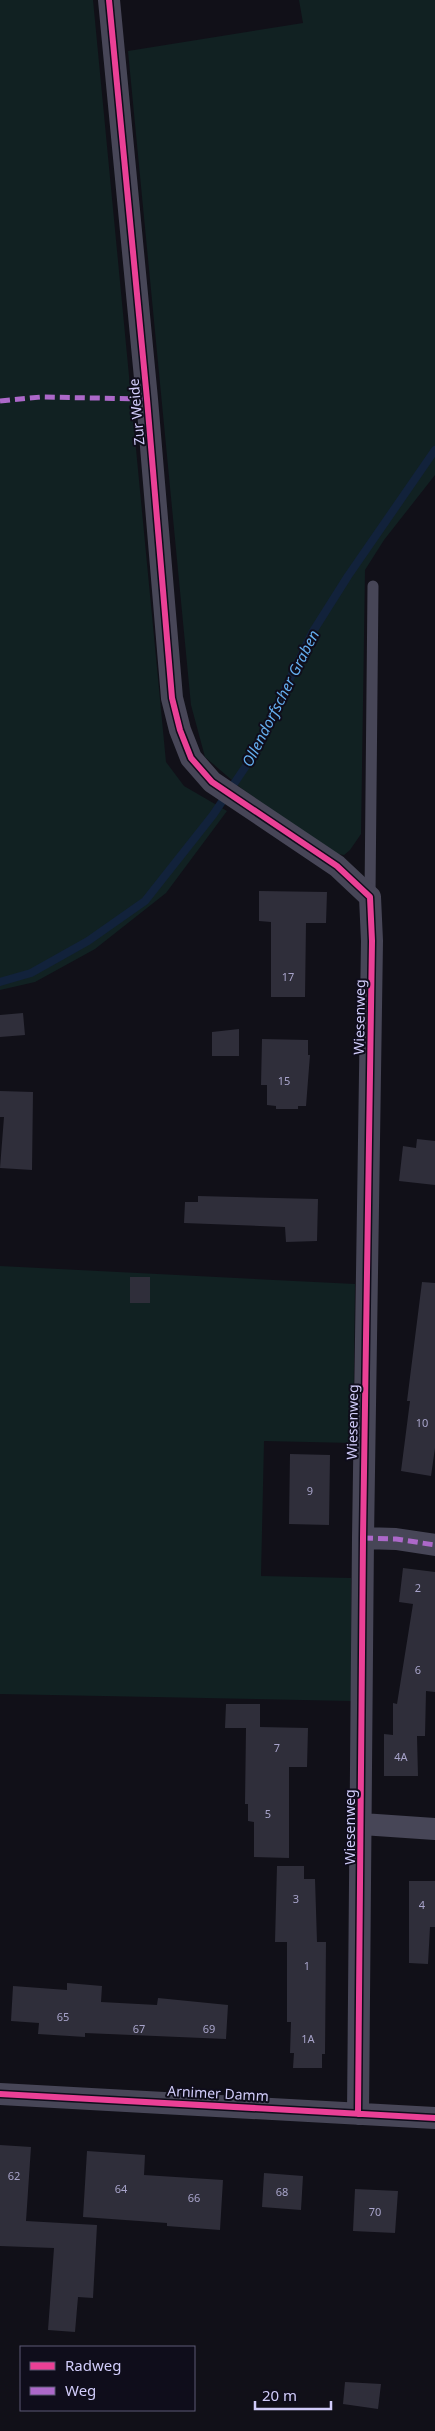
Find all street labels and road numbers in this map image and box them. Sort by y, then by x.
street label: Zur Weide [124,378,148,446]
street label: Wiesenweg [349,979,369,1055]
street label: Wiesenweg [342,1384,362,1460]
street label: Wiesenweg [340,1789,359,1865]
street label: Arnimer Damm [167,2081,269,2105]

